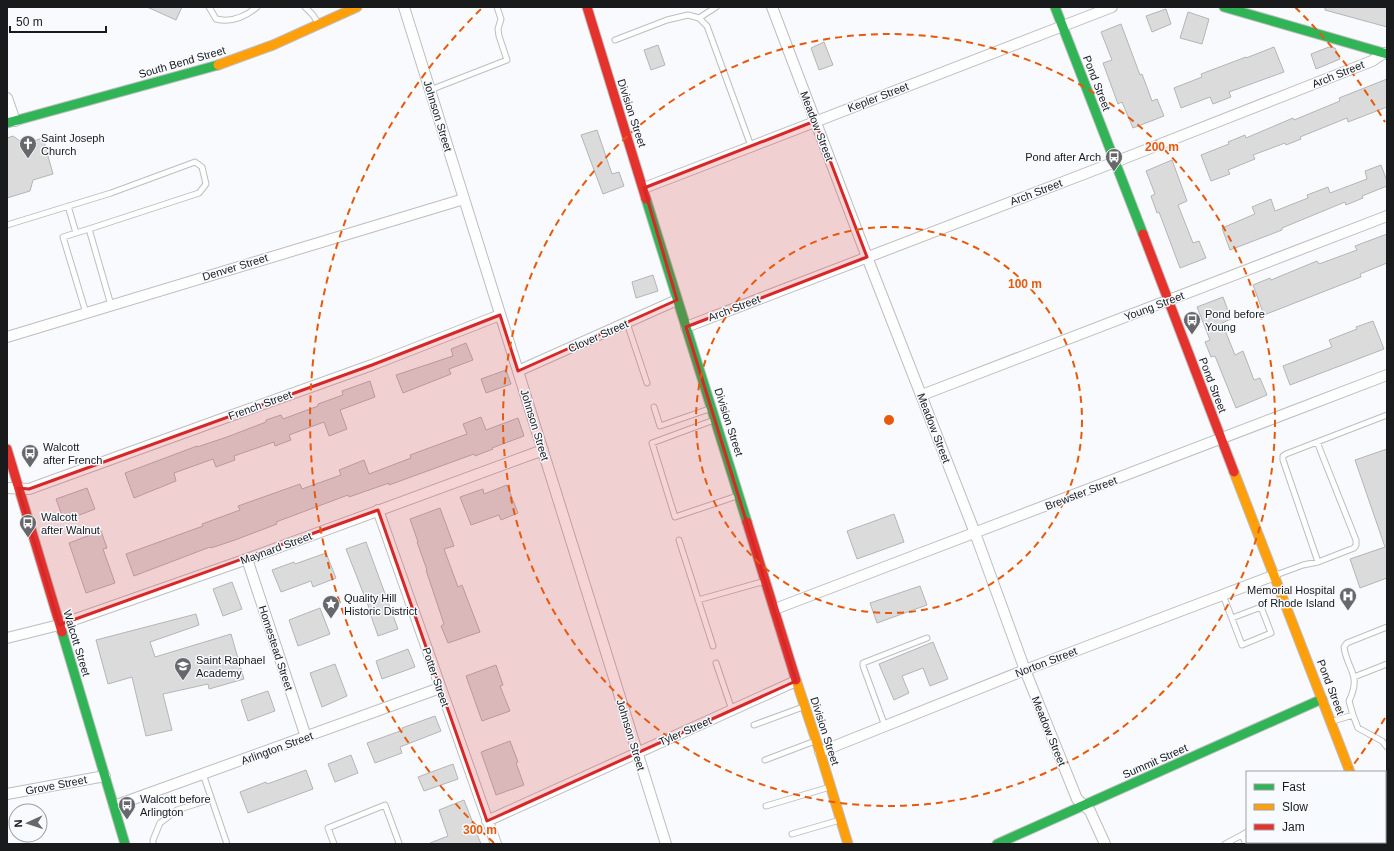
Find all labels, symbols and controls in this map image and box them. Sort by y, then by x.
scale bar [10,8,106,34]
text: 50 m [16,15,43,29]
street label: South Bend Street [137,44,227,80]
street label: Pond Street [1081,54,1113,112]
street label: Arch Street [1310,58,1366,90]
street label: Division Street [615,77,649,149]
street label: Johnson Street [421,79,455,153]
street label: Kepler Street [846,80,910,114]
street label: Meadow Street [798,89,836,163]
place label: Saint Joseph Church [41,132,105,157]
church icon: Saint Joseph Church [18,134,38,159]
text: 200 m [1145,140,1179,154]
bus stop icon: Pond after Arch [1104,147,1124,172]
place label: Pond after Arch [1025,151,1101,163]
street label: Arch Street [1008,177,1064,207]
street label: Denver Street [201,251,269,283]
text: 100 m [1008,277,1042,291]
street label: Young Street [1122,289,1186,323]
street label: Arch Street [706,293,762,323]
place label: Pond before Young [1205,308,1265,333]
bus stop icon: Pond before Young [1182,310,1202,335]
street label: Clover Street [566,317,630,355]
street label: Pond Street [1197,356,1229,414]
street label: Division Street [712,386,746,458]
street label: French Street [227,388,293,422]
street label: Johnson Street [518,388,552,462]
street label: Meadow Street [915,391,953,465]
centre of rings [882,413,896,427]
place label: Walcott after French [43,441,102,466]
bus stop icon: Walcott after French [20,443,40,468]
street label: Brewster Street [1043,474,1119,512]
place label: Walcott after Walnut [41,511,100,536]
bus stop icon: Walcott after Walnut [18,513,38,538]
street label: Maynard Street [239,530,313,566]
place label: Memorial Hospital of Rhode Island [1247,584,1335,609]
hospital icon: Memorial Hospital of Rhode Island [1338,586,1358,611]
place label: Quality Hill Historic District [344,592,417,617]
place icon: Quality Hill Historic District [321,594,341,619]
street label: Homestead Street [257,604,295,692]
street label: Walcott Street [61,608,93,678]
street label: Norton Street [1013,645,1079,679]
street label: Potter Street [420,646,452,708]
place label: Saint Raphael Academy [196,654,265,679]
school or university icon: Saint Raphael Academy [173,656,193,681]
street label: Pond Street [1315,658,1347,716]
street label: Meadow Street [1030,694,1068,768]
street label: Division Street [808,695,842,767]
street label: Johnson Street [614,698,648,772]
street label: Tyler Street [657,714,713,748]
street label: Arlington Street [239,729,315,767]
street label: Summit Street [1121,741,1189,781]
legend [1246,771,1386,843]
street label: Grove Street [24,773,88,797]
text: Fast [1282,780,1306,794]
place label: Walcott before Arlington [140,793,211,818]
bus stop icon: Walcott before Arlington [117,795,137,820]
text: Slow [1282,800,1308,814]
north arrow [8,803,48,843]
text: N [12,819,24,828]
text: Jam [1282,820,1305,834]
text: 300 m [463,823,497,837]

